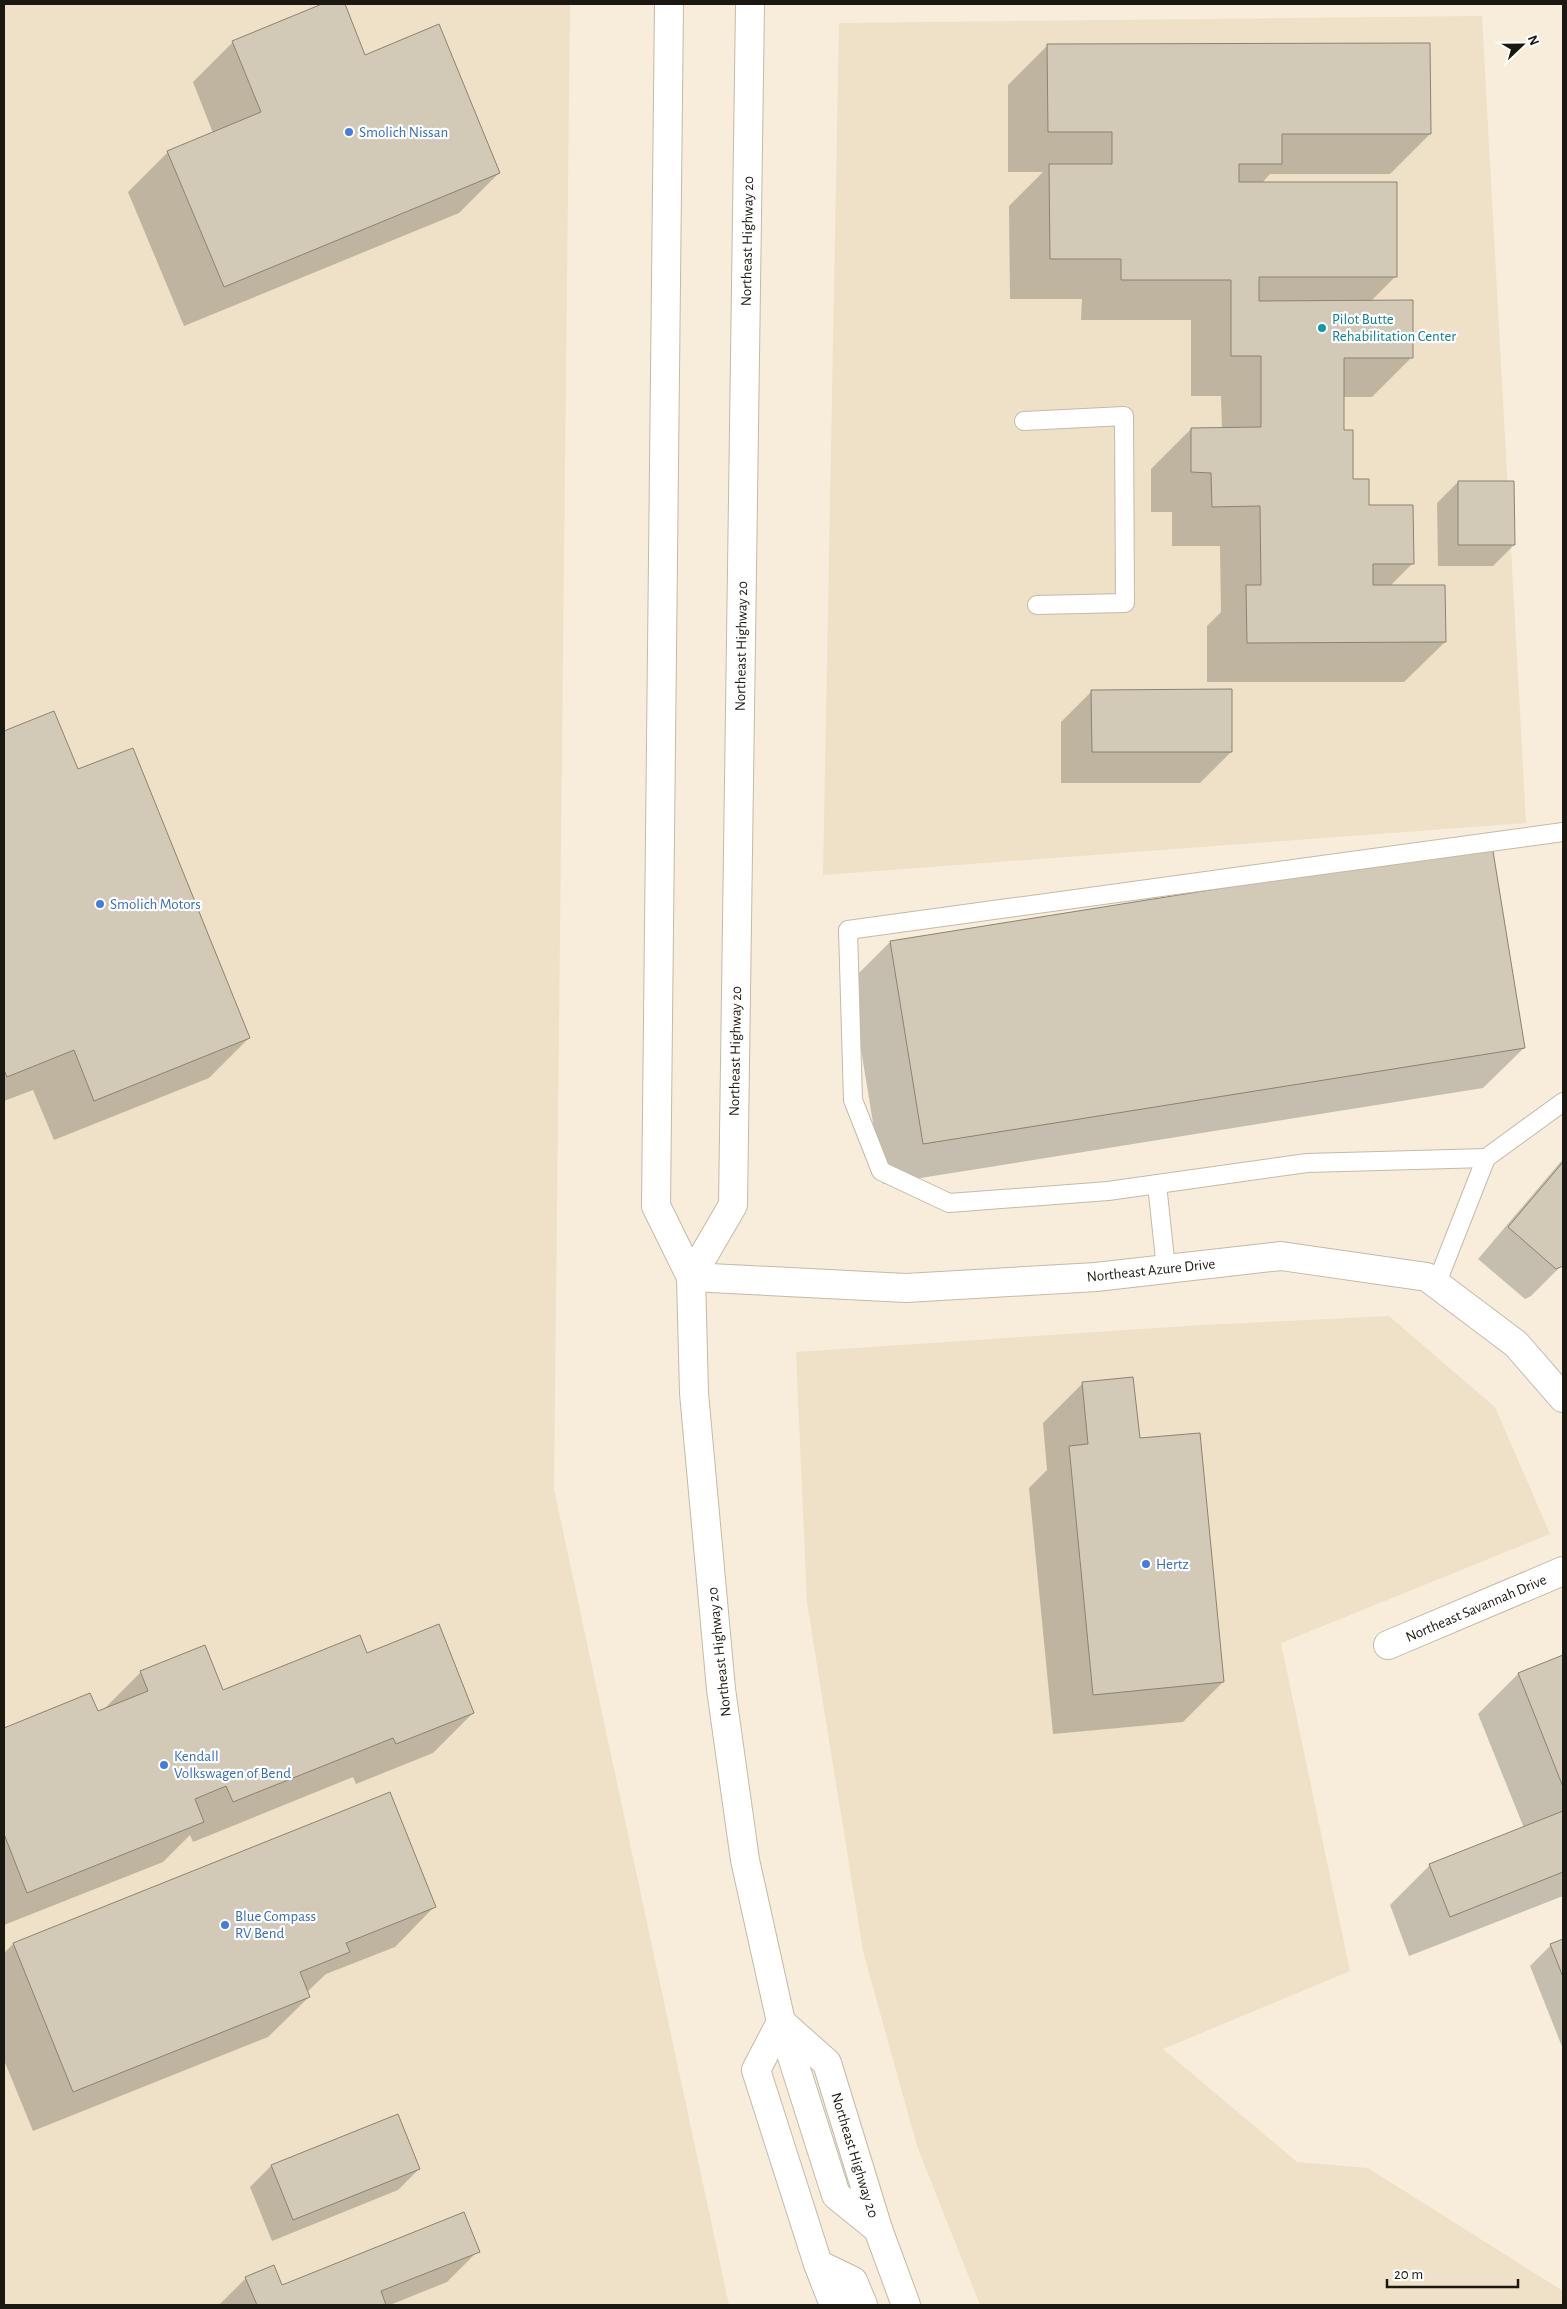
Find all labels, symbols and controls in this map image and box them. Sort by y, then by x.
north arrow [1497,20,1547,70]
text: N [1525,33,1541,48]
place label: Smolich Nissan [359,125,448,140]
marker: Smolich Nissan [343,126,355,138]
street label: Northeast Highway 20 [739,176,756,306]
place label: Pilot Butte Rehabilitation Center [1332,312,1456,344]
marker: Pilot Butte Rehabilitation Center [1316,322,1328,334]
street label: Northeast Highway 20 [733,581,750,711]
place label: Smolich Motors [110,897,201,912]
marker: Smolich Motors [94,898,106,910]
street label: Northeast Highway 20 [727,986,744,1116]
street label: Northeast Azure Drive [1086,1256,1216,1285]
place label: Hertz [1156,1557,1189,1572]
marker: Hertz [1140,1558,1152,1570]
street label: Northeast Savannah Drive [1404,1572,1549,1645]
street label: Northeast Highway 20 [705,1586,734,1717]
place label: Kendall Volkswagen of Bend [174,1749,291,1781]
marker: Kendall Volkswagen of Bend [158,1759,170,1771]
place label: Blue Compass RV Bend [235,1909,316,1941]
marker: Blue Compass RV Bend [219,1919,231,1931]
street label: Northeast Highway 20 [828,2091,881,2220]
scale bar [1387,2256,1518,2288]
text: 20 m [1394,2267,1423,2282]

